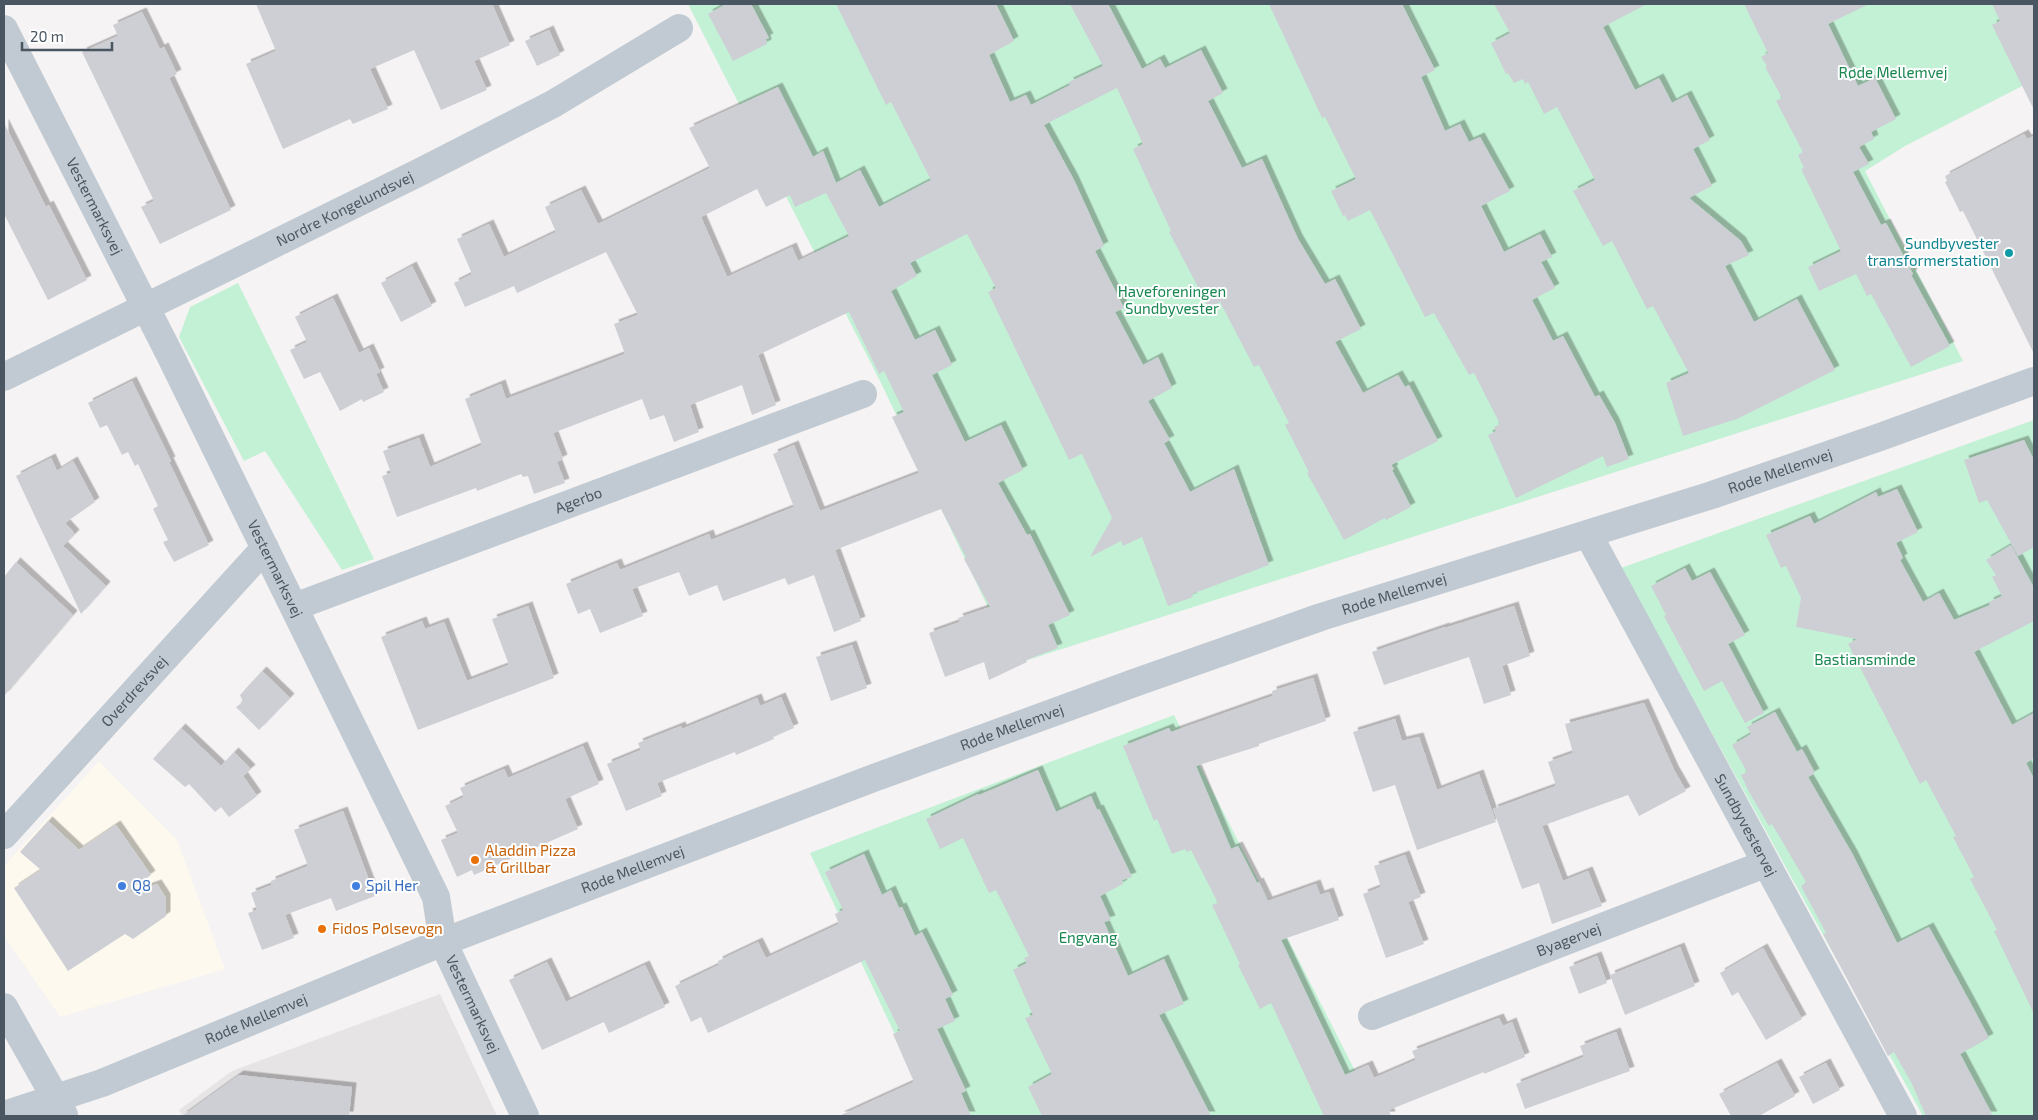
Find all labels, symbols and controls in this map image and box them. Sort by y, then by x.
scale bar [22,20,112,52]
text: 20 m [30,27,64,45]
park label: Røde Mellemvej [1839,63,1947,82]
street label: Vestermarksvej [63,154,127,258]
street label: Nordre Kongelundsvej [273,167,416,250]
place label: Sundbyvester transformerstation [1867,234,1999,269]
marker: Sundbyvester transformerstation [2003,247,2015,259]
park label: Haveforeningen Sundbyvester [1118,282,1226,317]
street label: Røde Mellemvej [1725,444,1835,497]
street label: Agerbo [552,482,604,516]
street label: Vestermarksvej [244,517,307,621]
street label: Røde Mellemvej [1339,568,1449,618]
park label: Bastiansminde [1814,650,1916,668]
street label: Overdrevsvej [97,652,171,730]
street label: Røde Mellemvej [957,700,1066,754]
street label: Sundbyvestervej [1711,770,1781,879]
place label: Aladdin Pizza & Grillbar [485,841,576,876]
street label: Røde Mellemvej [578,841,687,897]
marker: Aladdin Pizza & Grillbar [469,854,481,866]
place label: Q8 [132,876,151,895]
place label: Spil Her [366,876,418,894]
marker: Q8 [116,880,128,892]
marker: Spil Her [350,880,362,892]
street label: Byagervej [1534,918,1604,960]
place label: Fidos Pølsevogn [332,919,443,937]
marker: Fidos Pølsevogn [316,923,328,935]
park label: Engvang [1059,928,1118,946]
street label: Vestermarksvej [442,952,504,1056]
street label: Røde Mellemvej [202,989,310,1047]

